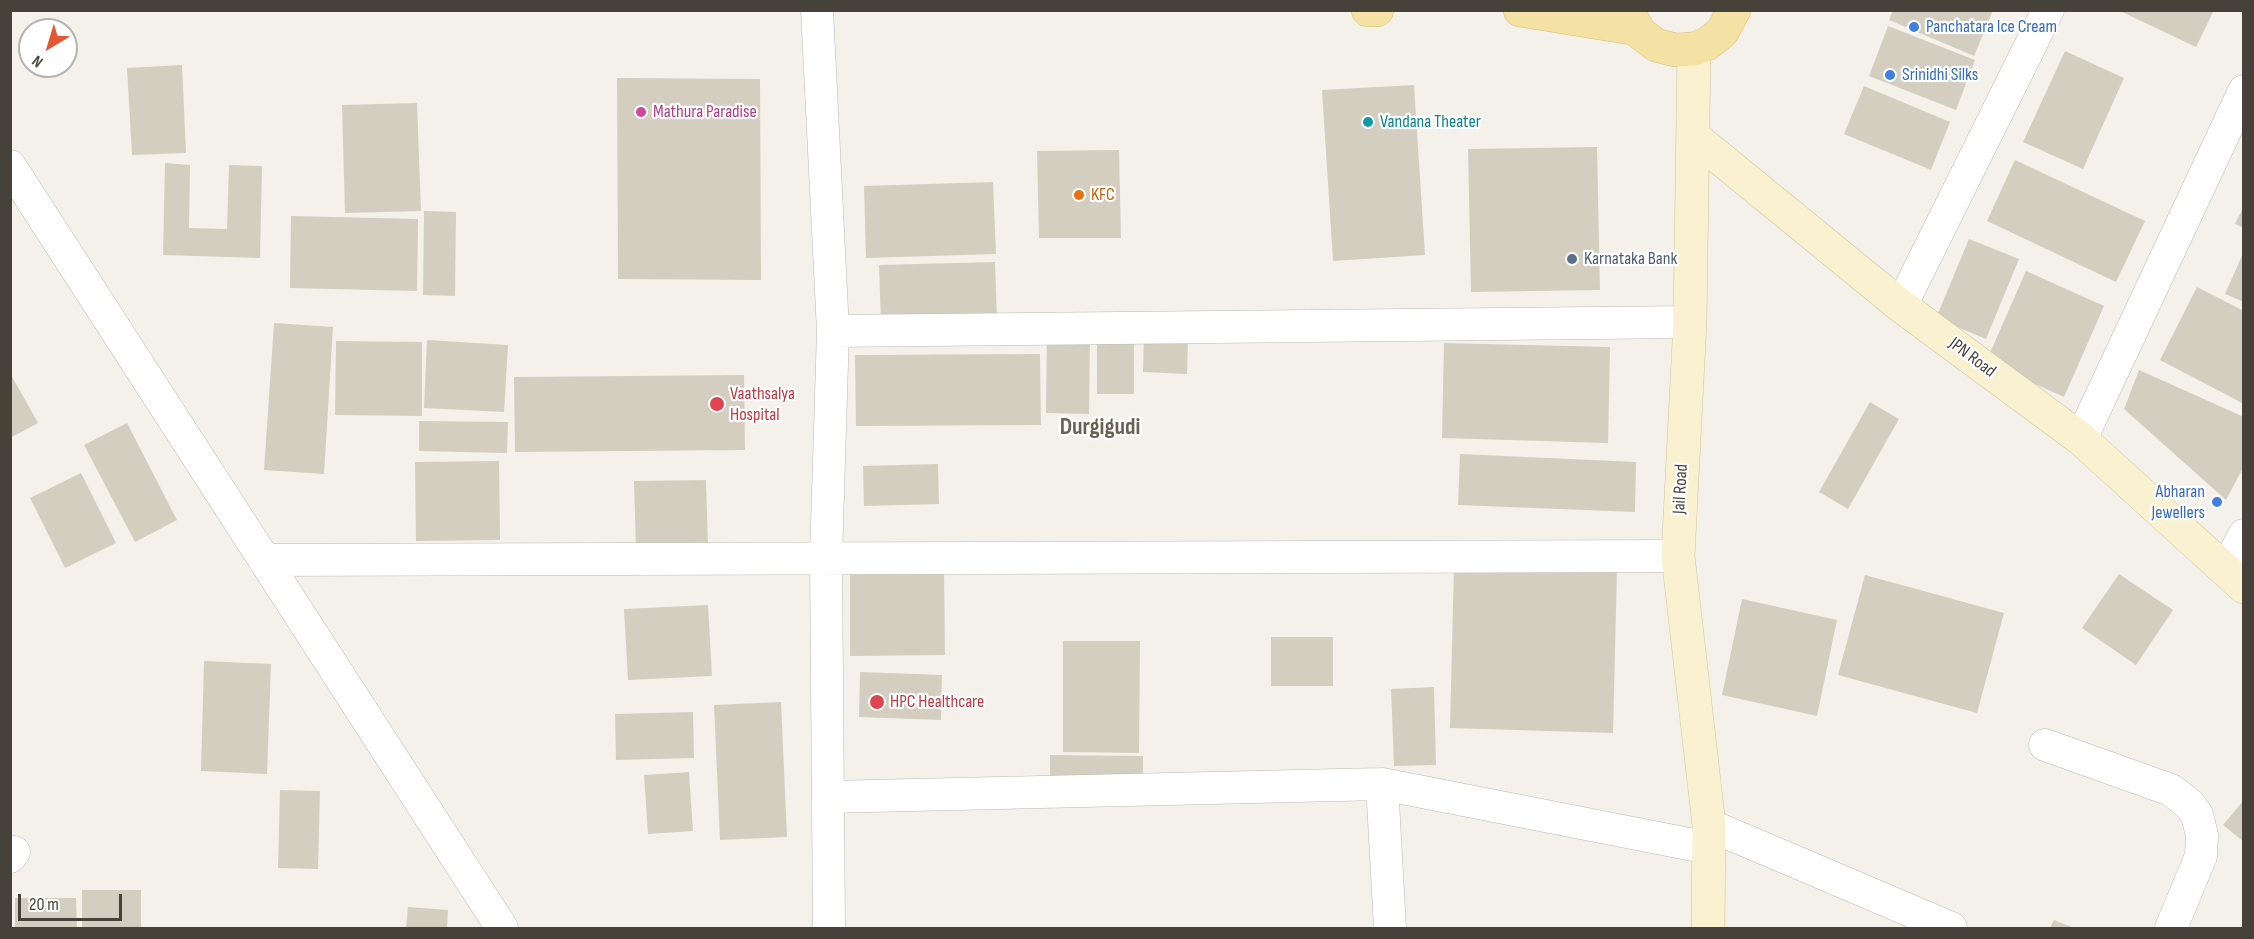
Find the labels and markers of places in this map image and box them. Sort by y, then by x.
place label: Panchatara Ice Cream [1926,16,2057,38]
marker: Panchatara Ice Cream [1907,20,1921,34]
place label: Srinidhi Silks [1902,64,1978,86]
marker: Srinidhi Silks [1883,68,1897,82]
place label: Mathura Paradise [653,101,757,123]
marker: Mathura Paradise [634,105,648,119]
place label: Vandana Theater [1380,111,1481,133]
marker: Vandana Theater [1361,115,1375,129]
place label: KFC [1091,184,1115,206]
marker: KFC [1072,188,1086,202]
place label: Karnataka Bank [1584,248,1677,270]
marker: Karnataka Bank [1565,252,1579,266]
place label: Vaathsalya Hospital [730,383,795,426]
marker: Vaathsalya Hospital [708,395,726,413]
place label: Abharan Jewellers [2152,481,2205,524]
marker: Abharan Jewellers [2210,495,2224,509]
place label: HPC Healthcare [890,691,984,713]
marker: HPC Healthcare [868,693,886,711]

